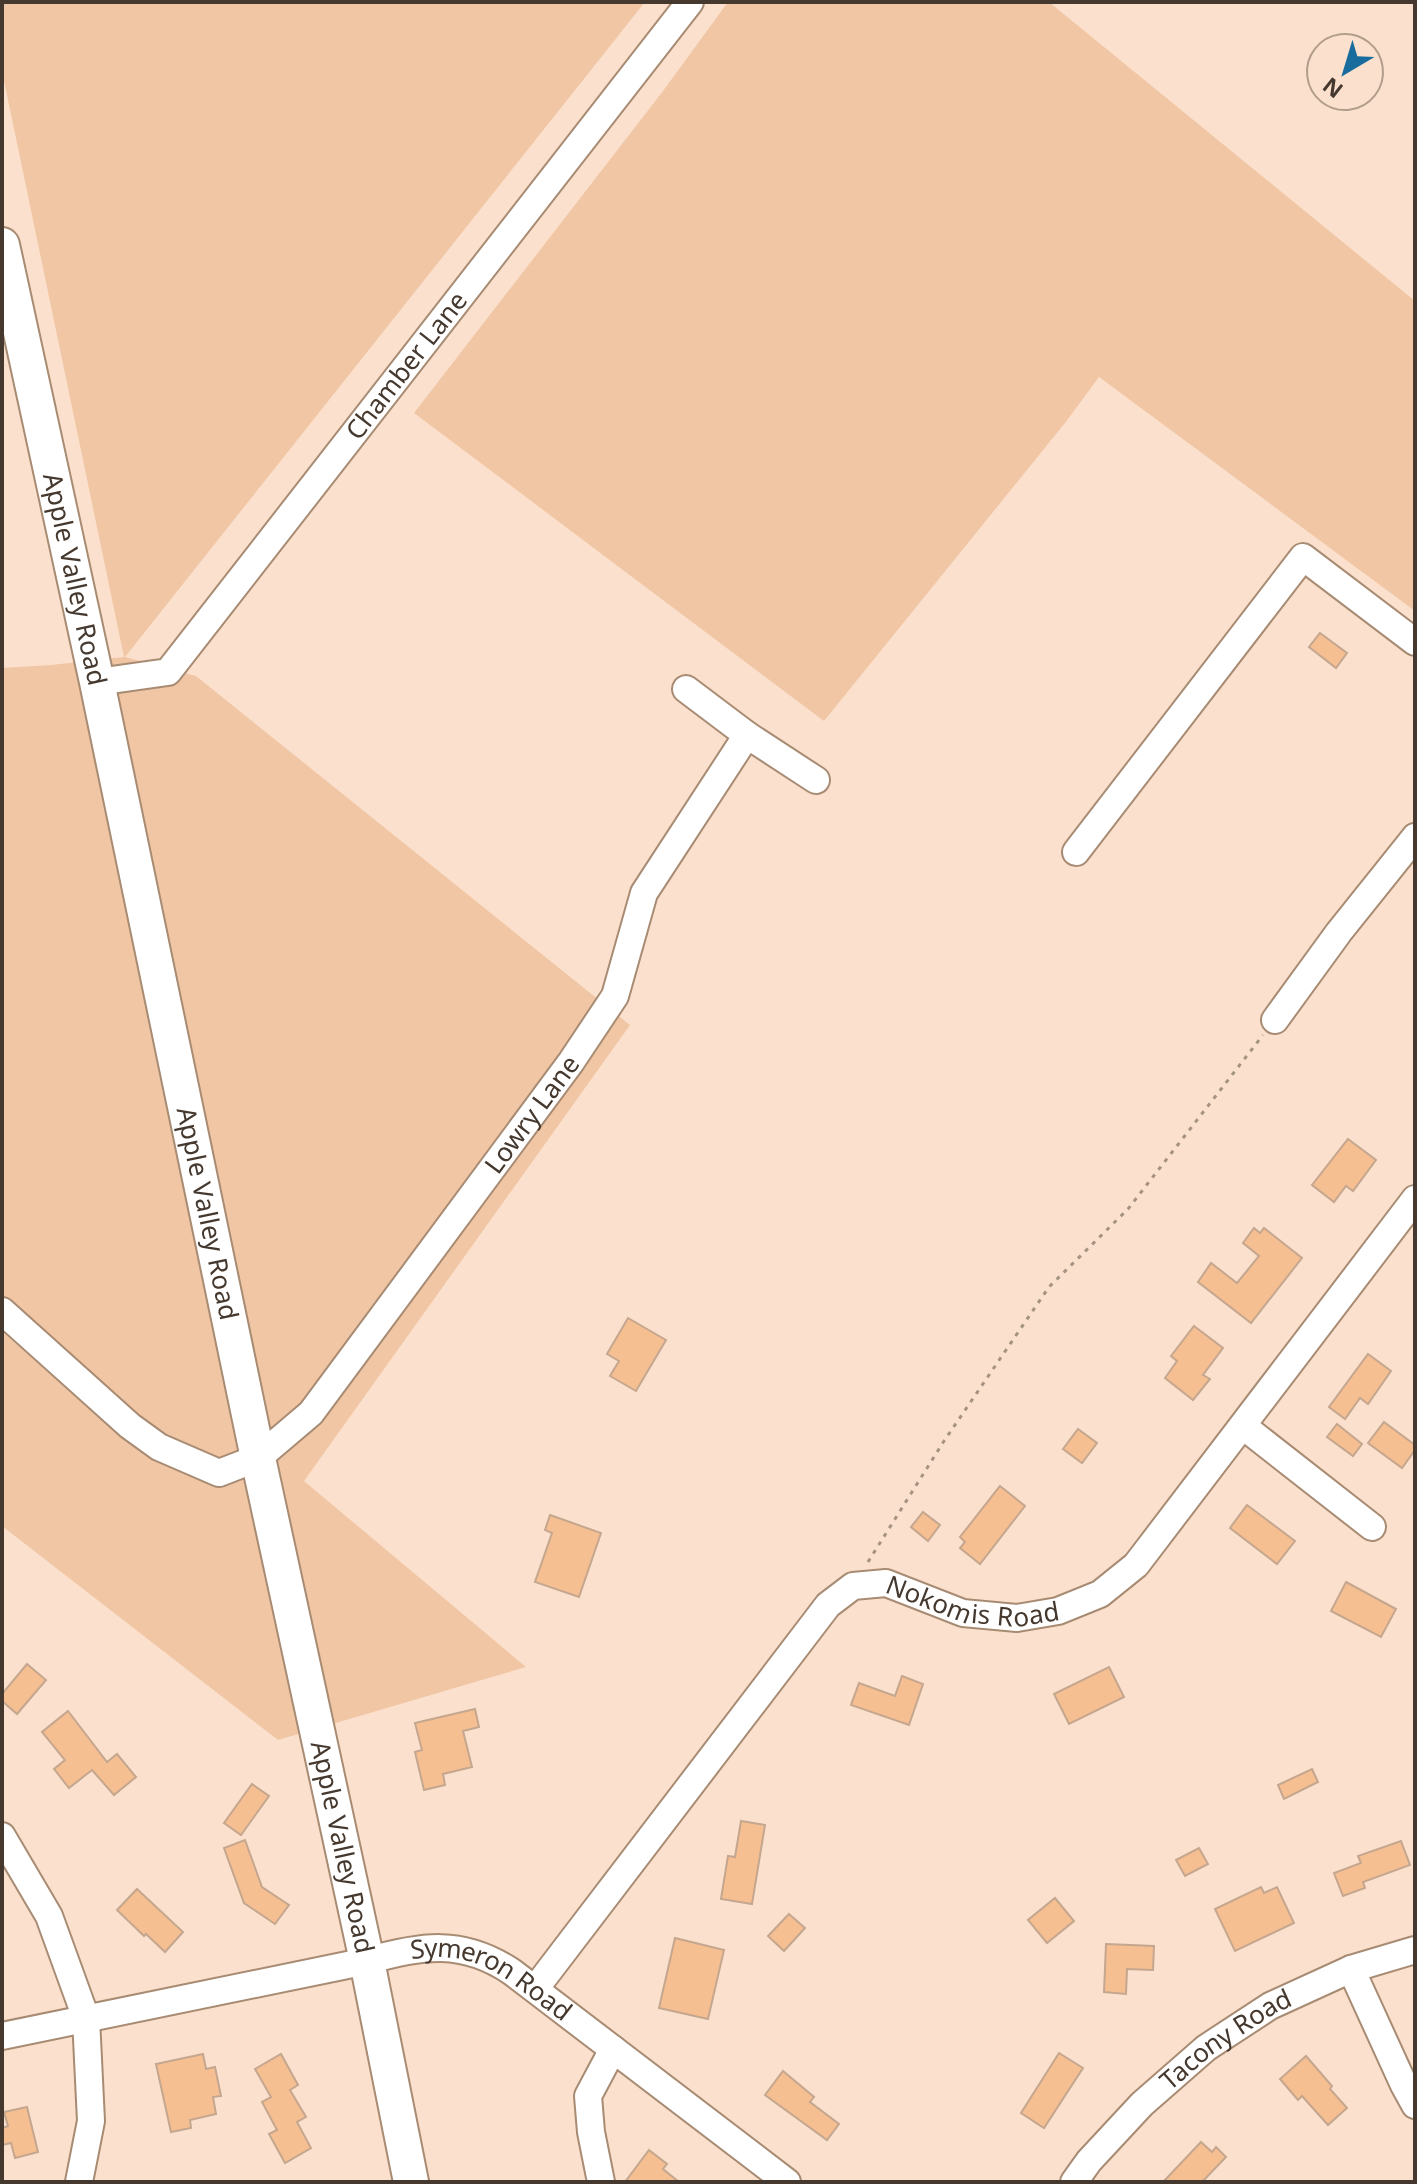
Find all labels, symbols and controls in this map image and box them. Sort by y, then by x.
north arrow [1305,32,1385,112]
text: N [1316,71,1348,106]
street label: Chamber Lane [337,284,475,447]
street label: Apple Valley Road [35,469,116,689]
street label: Lowry Lane [475,1047,587,1181]
street label: Apple Valley Road [169,1104,248,1323]
street label: Nokomis Road [881,1566,1062,1635]
street label: Apple Valley Road [303,1737,384,1957]
street label: Symeron Road [408,1929,580,2029]
street label: Tacony Road [1152,1980,1297,2097]

